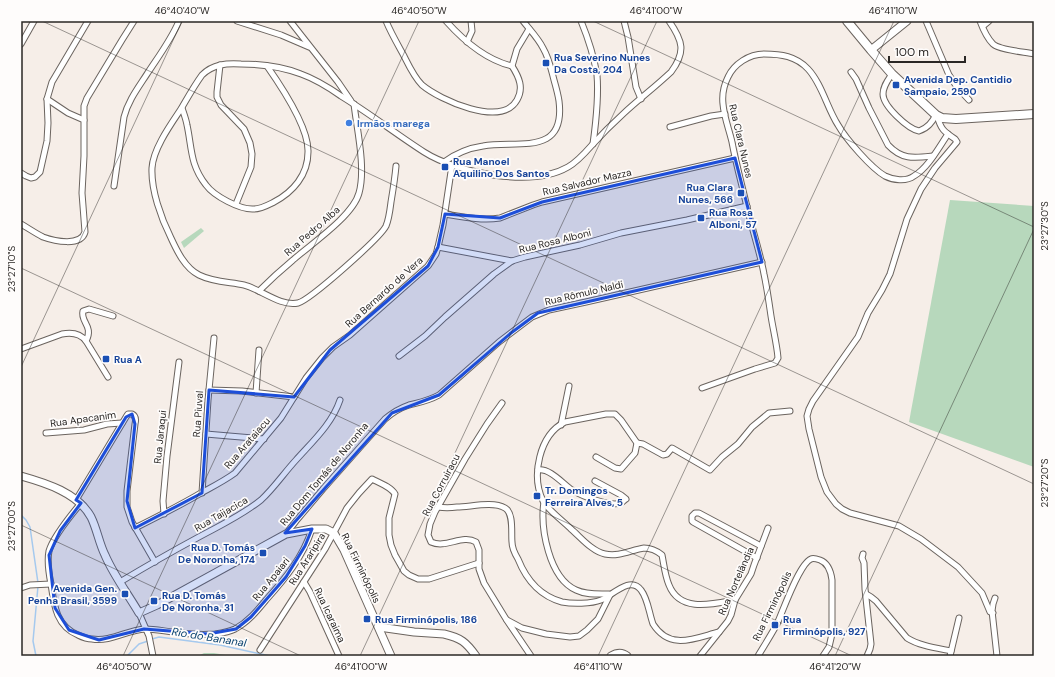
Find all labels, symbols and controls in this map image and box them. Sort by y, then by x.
text: 46°40'40"W [154,4,210,17]
text: 46°40'50"W [391,4,447,17]
text: 46°41'00"W [630,4,683,17]
text: 46°41'10"W [868,4,918,17]
scale bar [889,38,965,64]
text: 100 m [895,44,929,60]
place label: Rua Severino Nunes Da Costa, 204 [554,51,650,76]
marker: Rua Severino Nunes Da Costa, 204 [541,58,551,68]
place label: Avenida Dep. Cantidio Sampaio, 2590 [904,73,1012,98]
marker: Avenida Dep. Cantidio Sampaio, 2590 [891,80,901,90]
street label: Rua Clara Nunes [726,103,756,179]
place label: Irmãos marega [357,117,430,130]
marker: Irmãos marega [344,118,354,128]
place label: Rua Manoel Aquilino Dos Santos [453,155,550,180]
marker: Rua Manoel Aquilino Dos Santos [440,162,450,172]
street label: Rua Salvador Mazza [541,165,633,199]
place label: Rua Clara Nunes, 566 [678,181,733,206]
marker: Rua Clara Nunes, 566 [736,188,746,198]
text: 23°27'30"S [1038,201,1051,251]
street label: Rua Pedro Alba [281,203,343,259]
place label: Rua Rosa Alboni, 57 [709,206,757,231]
marker: Rua Rosa Alboni, 57 [696,213,706,223]
street label: Rua Rosa Alboni [518,226,592,256]
text: 23°27'10"S [5,246,18,292]
street label: Rua Bernardo de Vera [342,254,426,330]
street label: Rua Rômulo Naldi [544,278,624,308]
place label: Rua A [114,353,142,366]
marker: Rua A [101,354,111,364]
street label: Rua Piuval [190,390,206,438]
street label: Rua Apacanim [49,408,117,430]
street label: Rua Jaraqui [151,410,169,464]
street label: Rua Arataiacu [221,414,273,471]
street label: Rua Dom Tomás de Noronha [277,420,371,528]
street label: Rua Corruiracu [419,451,463,519]
text: 23°27'20"S [1038,458,1051,508]
place label: Tr. Domingos Ferreira Alves, 5 [545,484,623,509]
marker: Tr. Domingos Ferreira Alves, 5 [532,491,542,501]
street label: Rua Taijacica [192,493,250,535]
text: 23°27'00"S [5,501,18,551]
street label: Rua Araripira [286,530,328,588]
street label: Rua Firminópolis [338,531,384,605]
place label: Rua D. Tomás De Noronha, 174 [178,541,255,566]
street label: Rua Nortelândia [715,545,757,617]
marker: Rua D. Tomás De Noronha, 174 [258,548,268,558]
street label: Rua Apaiari [250,555,292,603]
street label: Rua Firminópolis [749,569,795,643]
place label: Avenida Gen. Penha Brasil, 3599 [28,582,117,607]
street label: Rua Icaraima [312,585,348,645]
marker: Avenida Gen. Penha Brasil, 3599 [120,589,130,599]
place label: Rua D. Tomás De Noronha, 31 [162,589,234,614]
marker: Rua D. Tomás De Noronha, 31 [149,596,159,606]
place label: Rua Firminópolis, 186 [375,613,477,626]
place label: Rua Firminópolis, 927 [783,613,866,638]
marker: Rua Firminópolis, 186 [362,614,372,624]
marker: Rua Firminópolis, 927 [770,620,780,630]
water label: Rio do Bananal [171,624,248,650]
text: 46°40'50"W [96,660,152,673]
text: 46°41'00"W [335,660,388,673]
text: 46°41'10"W [573,660,623,673]
text: 46°41'20"W [809,660,861,673]

